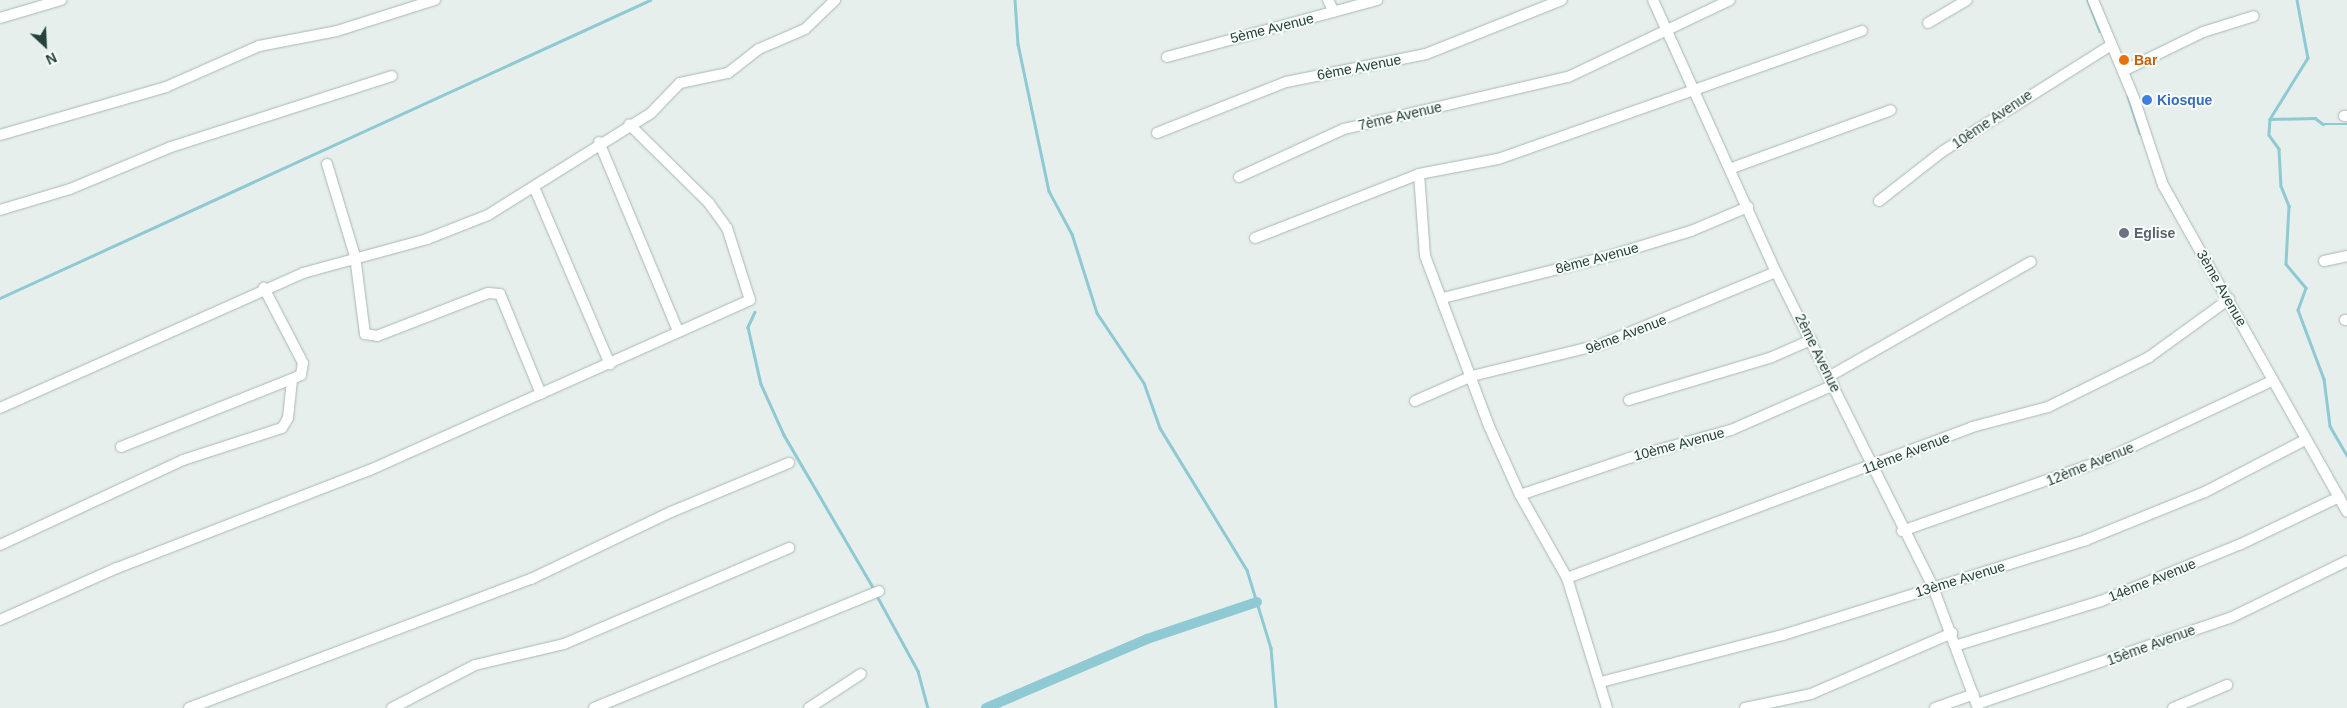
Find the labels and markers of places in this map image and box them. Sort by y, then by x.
place label: Bar [2134,52,2157,68]
marker: Bar [2118,54,2130,66]
place label: Kiosque [2157,92,2212,108]
marker: Kiosque [2141,94,2153,106]
place label: Eglise [2134,225,2175,241]
marker: Eglise [2118,227,2130,239]

